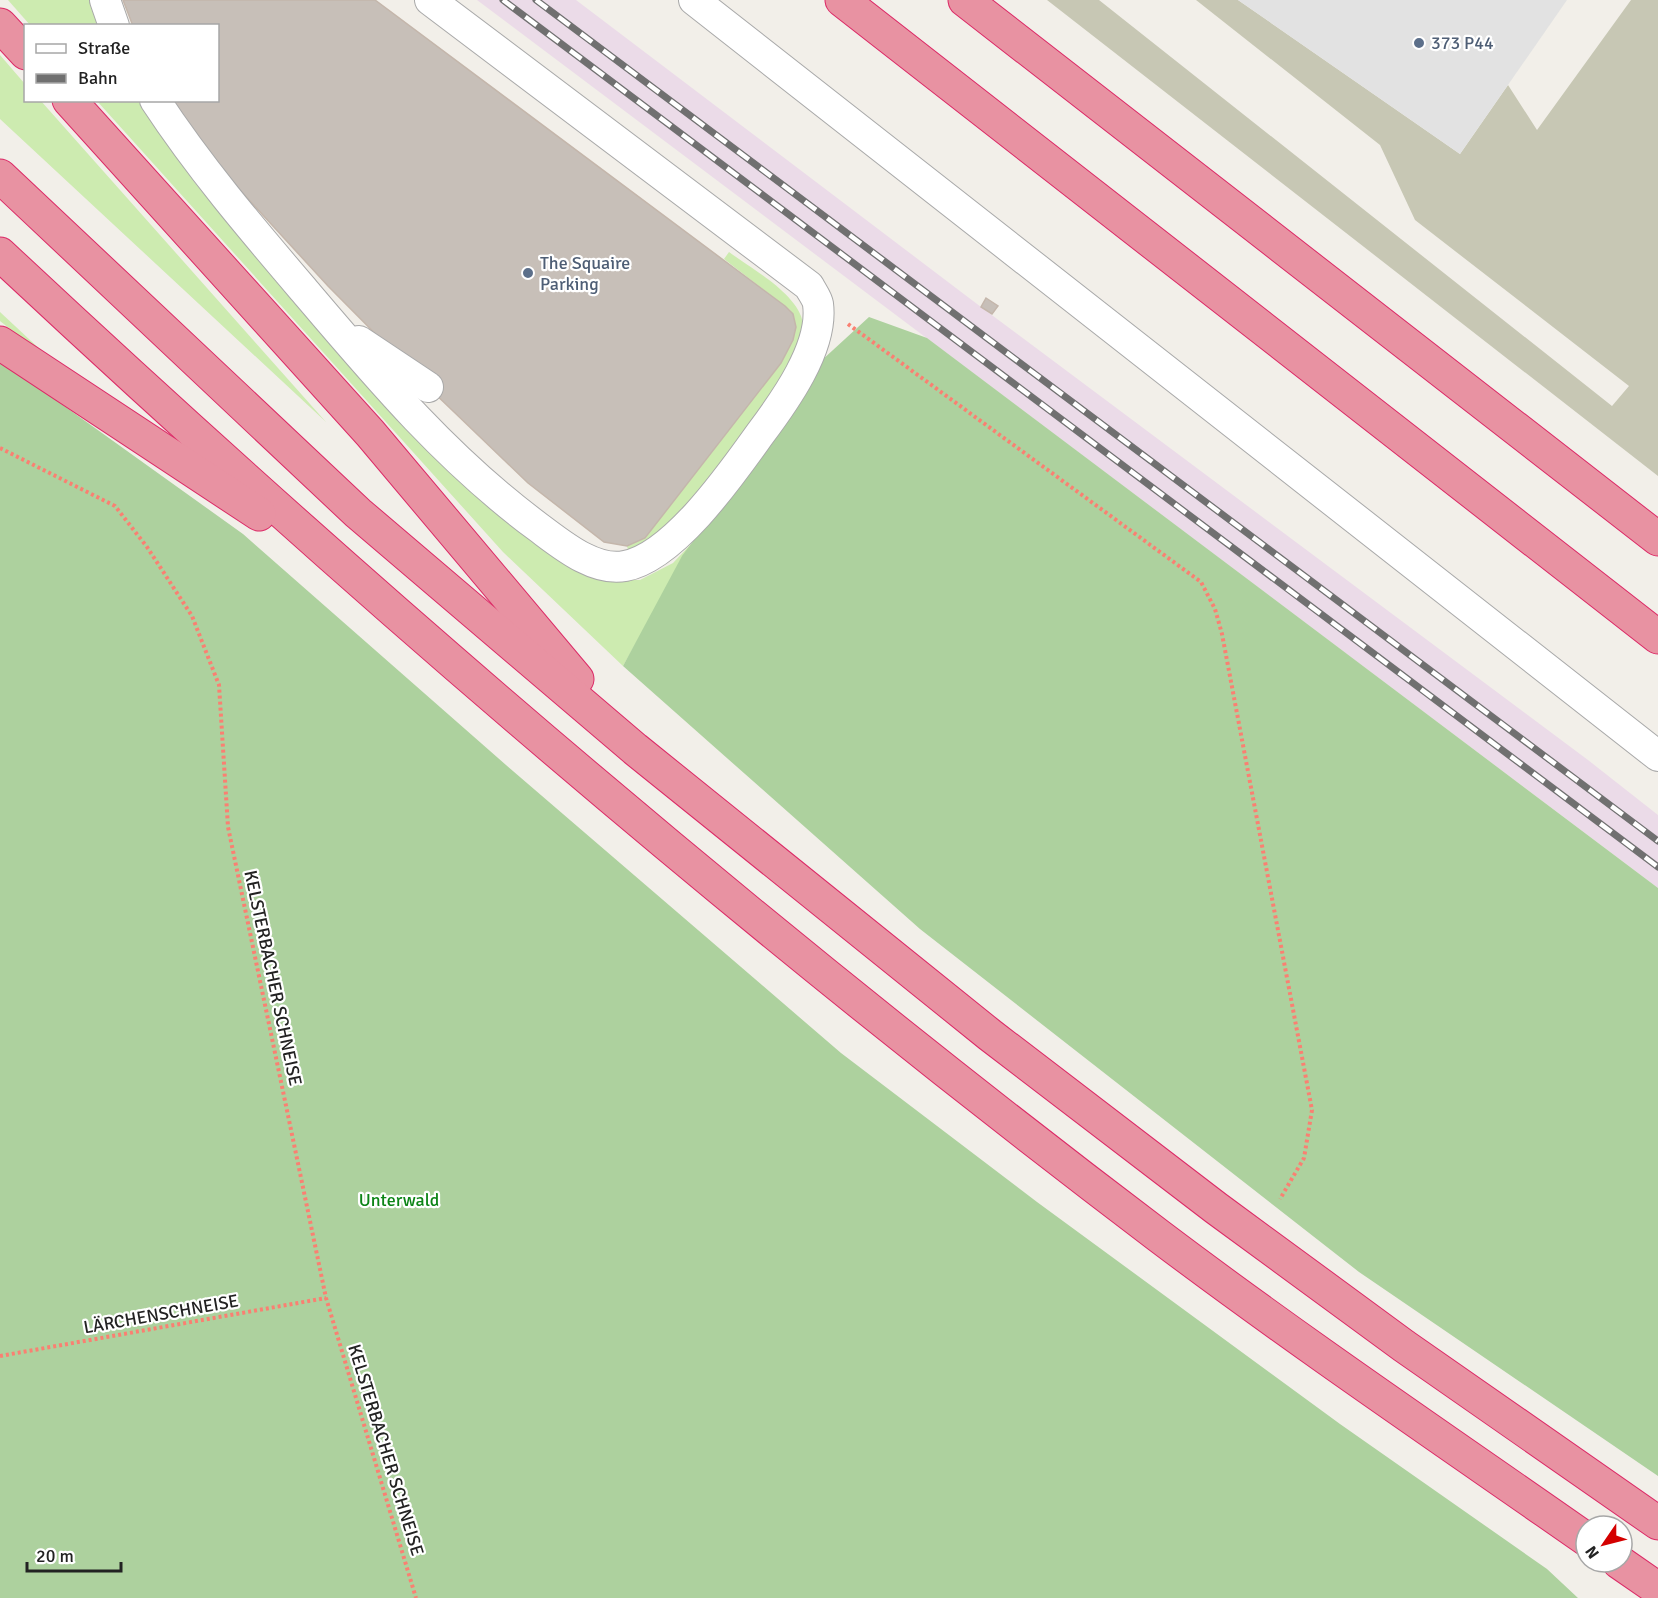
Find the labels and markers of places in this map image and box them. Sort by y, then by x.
place label: 373 P44 [1431,32,1494,54]
marker: 373 P44 [1412,36,1426,50]
place label: The Squaire Parking [540,252,630,295]
marker: The Squaire Parking [521,266,535,280]

